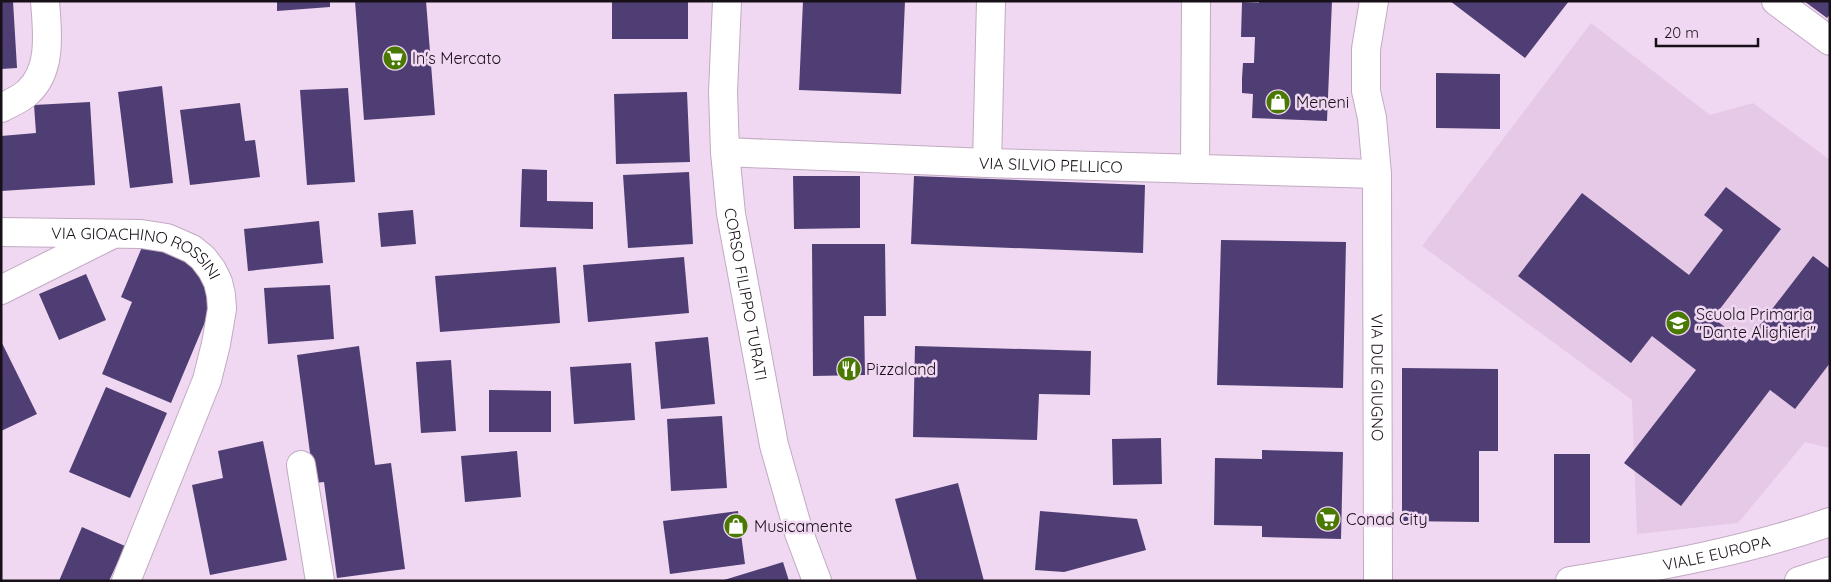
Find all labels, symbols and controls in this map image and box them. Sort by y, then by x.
scale bar [1656,15,1758,47]
text: 20 m [1664,23,1699,42]
supermarket icon: In's Mercato [382,45,408,71]
place label: In's Mercato [412,48,501,68]
shop icon: Meneni [1265,89,1291,115]
place label: Meneni [1296,92,1349,112]
street label: VIA SILVIO PELLICO [978,153,1123,177]
street label: CORSO FILIPPO TURATI [720,207,772,382]
street label: VIA GIOACHINO ROSSINI [51,223,225,283]
place label: Scuola Primaria "Dante Alighieri" [1696,304,1816,342]
school or university icon: Scuola Primaria "Dante Alighieri" [1665,310,1691,336]
street label: VIA DUE GIUGNO [1367,314,1388,441]
restaurant icon: Pizzaland [836,356,862,382]
place label: Pizzaland [866,359,936,379]
supermarket icon: Conad City [1315,506,1341,532]
place label: Conad City [1346,509,1428,529]
shop icon: Musicamente [723,513,749,539]
place label: Musicamente [754,516,853,536]
street label: VIALE EUROPA [1661,531,1772,575]

